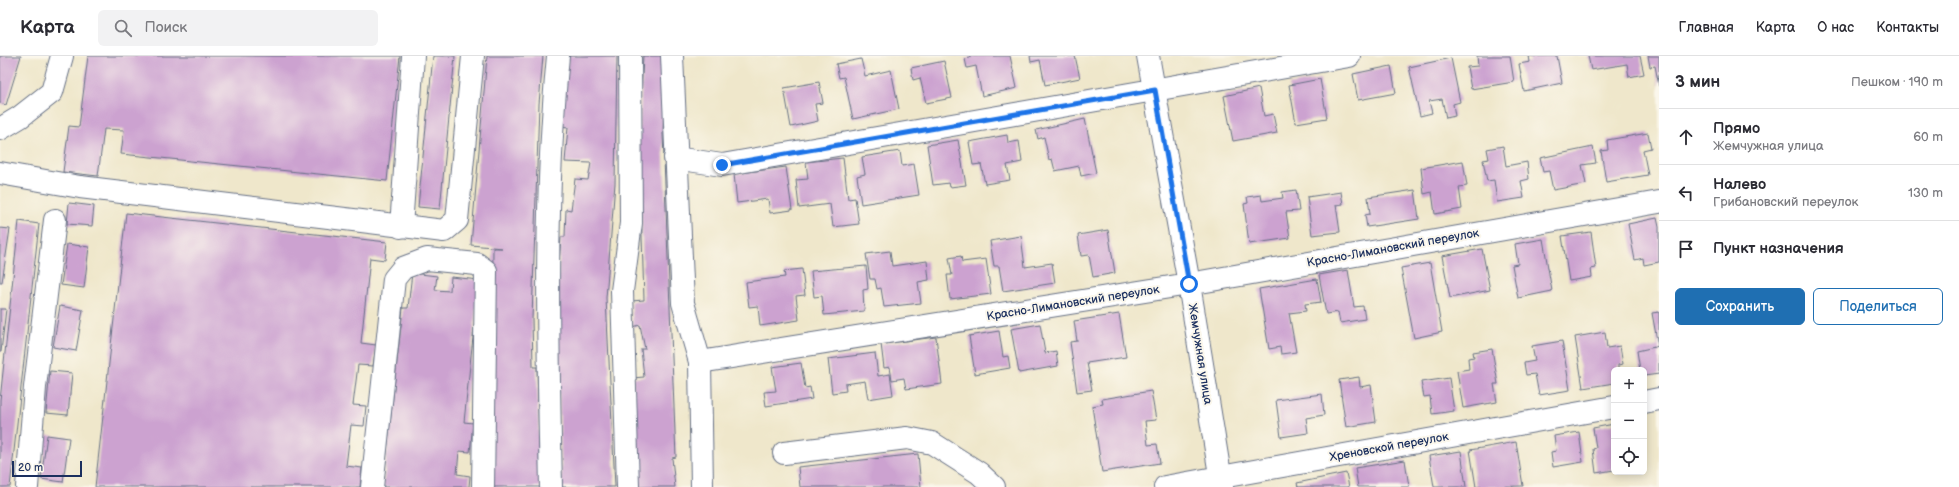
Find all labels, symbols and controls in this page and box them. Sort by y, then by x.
search box [98,10,378,46]
text: Карта [20,16,74,39]
icon: search [112,17,134,39]
text: Поиск [144,18,187,37]
text: Главная [1679,19,1734,36]
text: Карта [1756,19,1795,36]
text: О нас [1817,19,1854,36]
text: Контакты [1876,19,1939,36]
text: 3 мин [1675,72,1720,92]
text: Пешком · 190 m [1851,74,1943,90]
text: Прямо [1713,119,1760,138]
icon: ahead [1675,126,1697,148]
text: 60 m [1913,129,1943,145]
text: Жемчужная улица [1713,138,1824,154]
route end [713,156,731,174]
text: Налево [1713,175,1766,194]
icon: left [1675,182,1697,204]
text: 130 m [1908,185,1943,201]
text: Грибановский переулок [1713,194,1858,210]
street label: Красно-Лимановский переулок [1306,225,1481,271]
icon: arrive [1675,238,1697,260]
text: Пункт назначения [1713,239,1844,258]
route start [1180,275,1198,293]
street label: Красно-Лимановский переулок [986,282,1161,324]
button: Сохранить [1675,288,1805,325]
button: Поделиться [1813,288,1943,325]
street label: Жемчужная улица [1185,302,1215,406]
map controls [1611,367,1647,475]
button: + [1611,367,1647,403]
button: − [1611,403,1647,439]
street label: Хреновской переулок [1328,429,1450,465]
button: locate [1611,439,1647,475]
scale bar [12,459,82,478]
text: 20 m [18,461,43,474]

